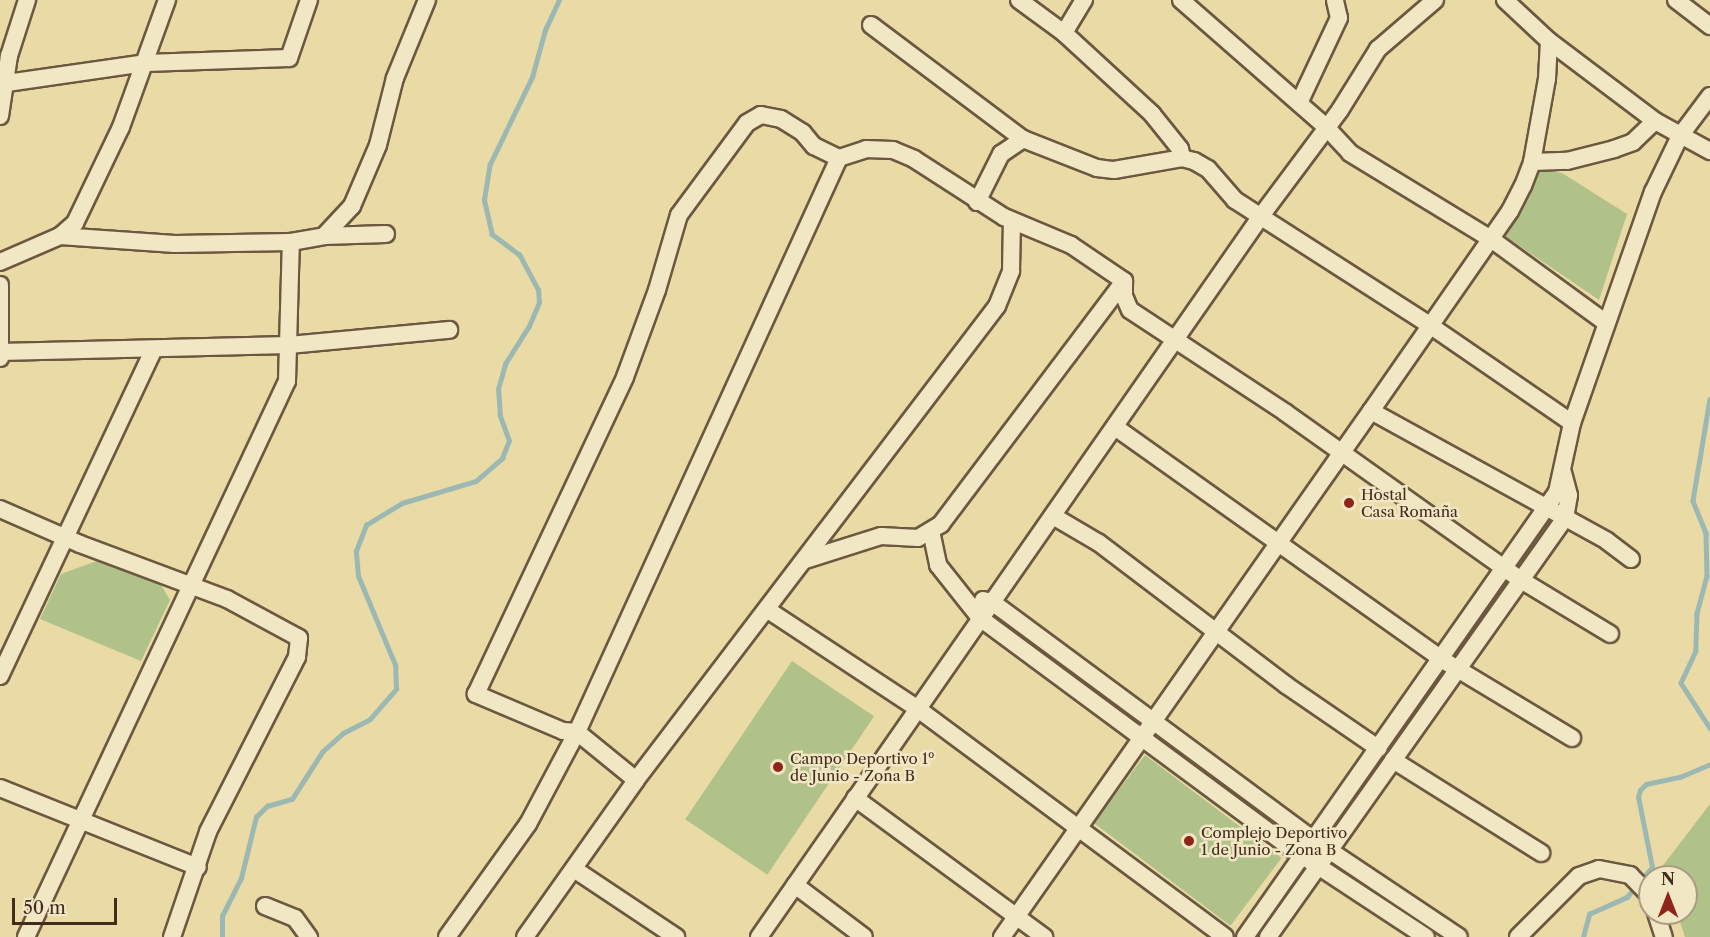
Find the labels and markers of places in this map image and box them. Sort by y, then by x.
place label: Hostal Casa Romaña [1361,485,1458,520]
marker: Hostal Casa Romaña [1342,496,1356,510]
place label: Campo Deportivo 1º de Junio - Zona B [790,749,935,784]
marker: Campo Deportivo 1º de Junio - Zona B [771,760,785,774]
place label: Complejo Deportivo 1 de Junio - Zona B [1201,823,1347,858]
marker: Complejo Deportivo 1 de Junio - Zona B [1182,834,1196,848]

